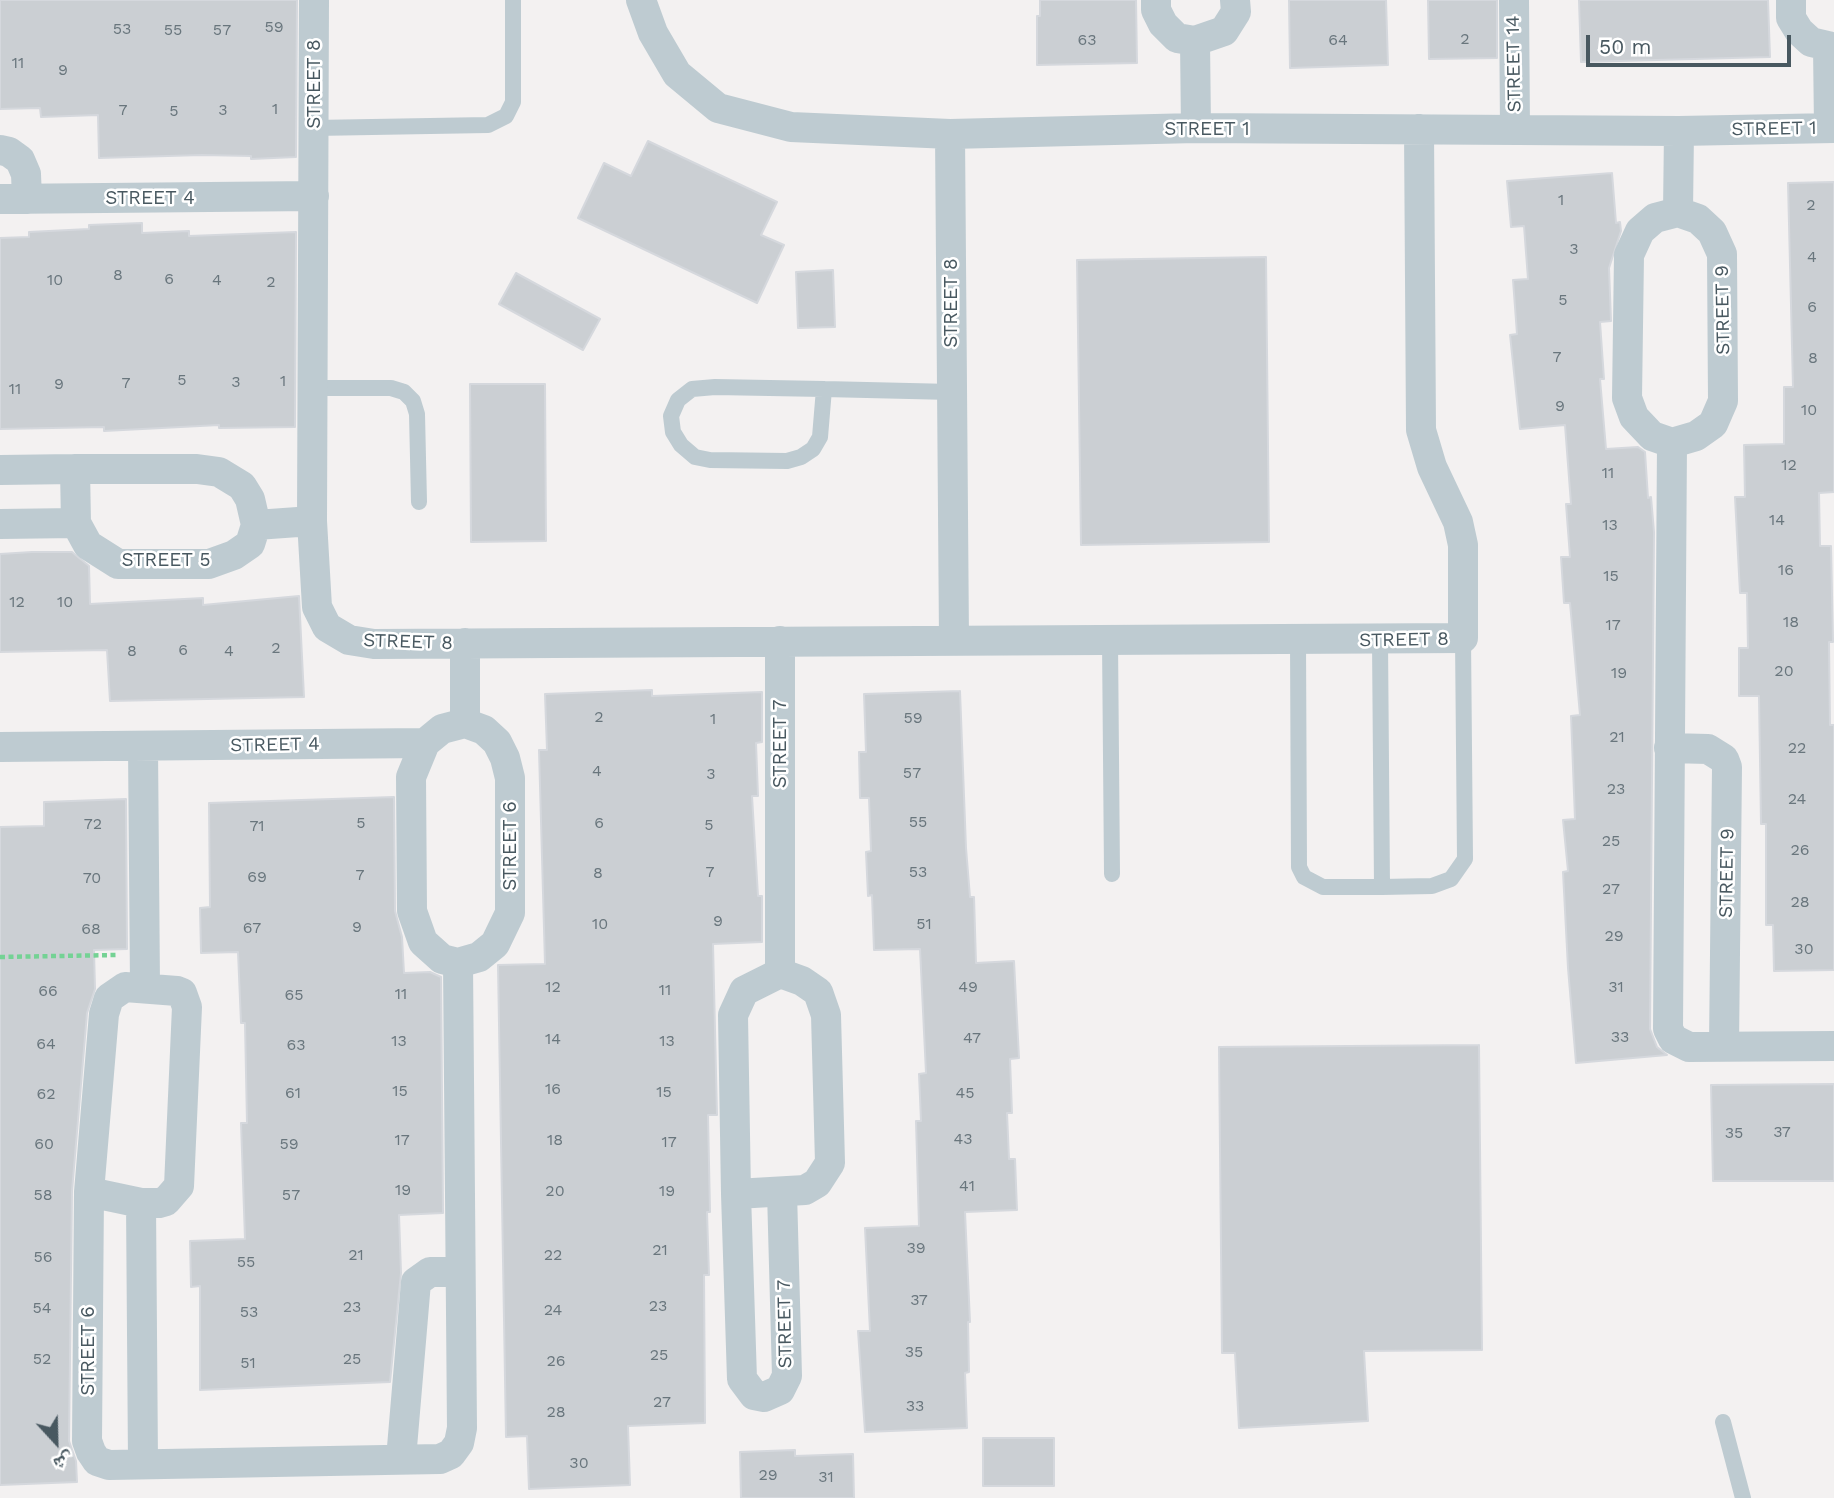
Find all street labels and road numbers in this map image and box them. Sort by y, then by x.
street label: STREET 14 [1502,15,1526,113]
street label: STREET 8 [303,39,325,129]
street label: STREET 1 [1731,117,1817,141]
street label: STREET 1 [1164,118,1250,140]
street label: STREET 4 [105,187,195,209]
street label: STREET 8 [940,258,962,348]
street label: STREET 9 [1711,265,1735,355]
street label: STREET 5 [122,549,210,571]
street label: STREET 8 [1359,628,1449,652]
street label: STREET 8 [363,629,453,655]
street label: STREET 7 [769,700,791,788]
street label: STREET 4 [230,733,320,757]
street label: STREET 6 [499,801,521,891]
street label: STREET 9 [1715,828,1739,918]
street label: STREET 7 [773,1280,797,1368]
street label: STREET 6 [77,1306,99,1396]

